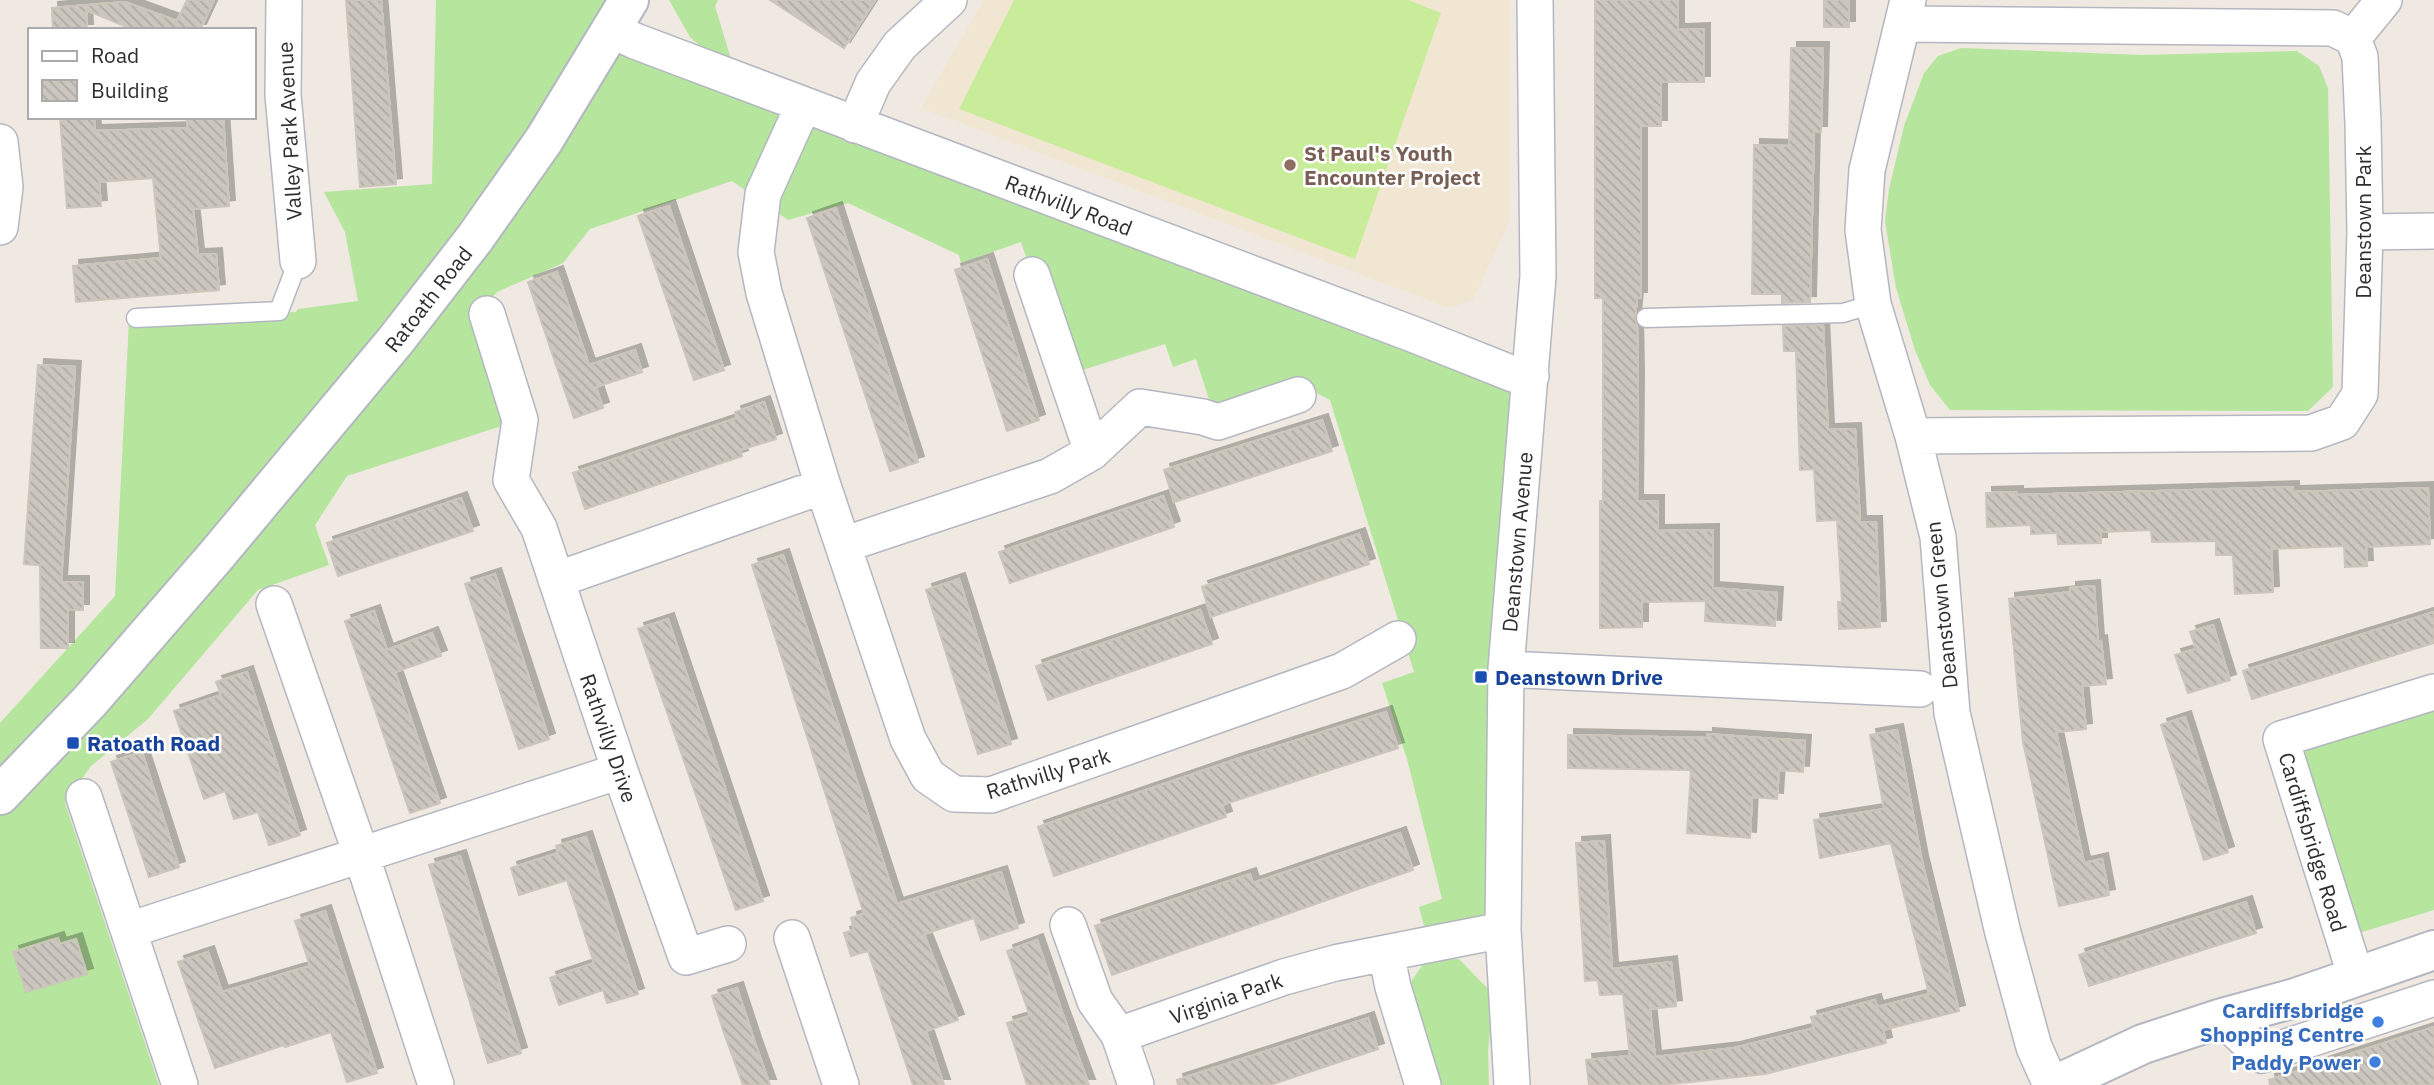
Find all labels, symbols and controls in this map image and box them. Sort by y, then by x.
legend [28,28,256,119]
text: Road [91,41,139,69]
street label: Valley Park Avenue [270,41,308,221]
text: Building [91,76,168,104]
place label: St Paul's Youth Encounter Project [1304,139,1481,191]
street label: Deanstown Park [2349,145,2377,299]
marker: St Paul's Youth Encounter Project [1282,157,1298,173]
street label: Rathvilly Road [1001,168,1137,242]
street label: Ratoath Road [378,240,478,358]
street label: Deanstown Avenue [1495,451,1539,633]
street label: Deanstown Green [1918,520,1964,690]
place label: Deanstown Drive [1495,663,1663,691]
marker: Deanstown Drive [1473,669,1489,685]
street label: Rathvilly Drive [574,670,644,806]
place label: Ratoath Road [87,729,220,757]
marker: Ratoath Road [65,735,81,751]
street label: Rathvilly Park [983,741,1113,805]
street label: Cardiffsbridge Road [2272,749,2354,935]
street label: Virginia Park [1166,966,1286,1030]
place label: Cardiffsbridge Shopping Centre [2200,996,2364,1048]
marker: Cardiffsbridge Shopping Centre [2370,1014,2386,1030]
place label: Paddy Power [2231,1048,2362,1076]
marker: Paddy Power [2367,1054,2383,1070]

